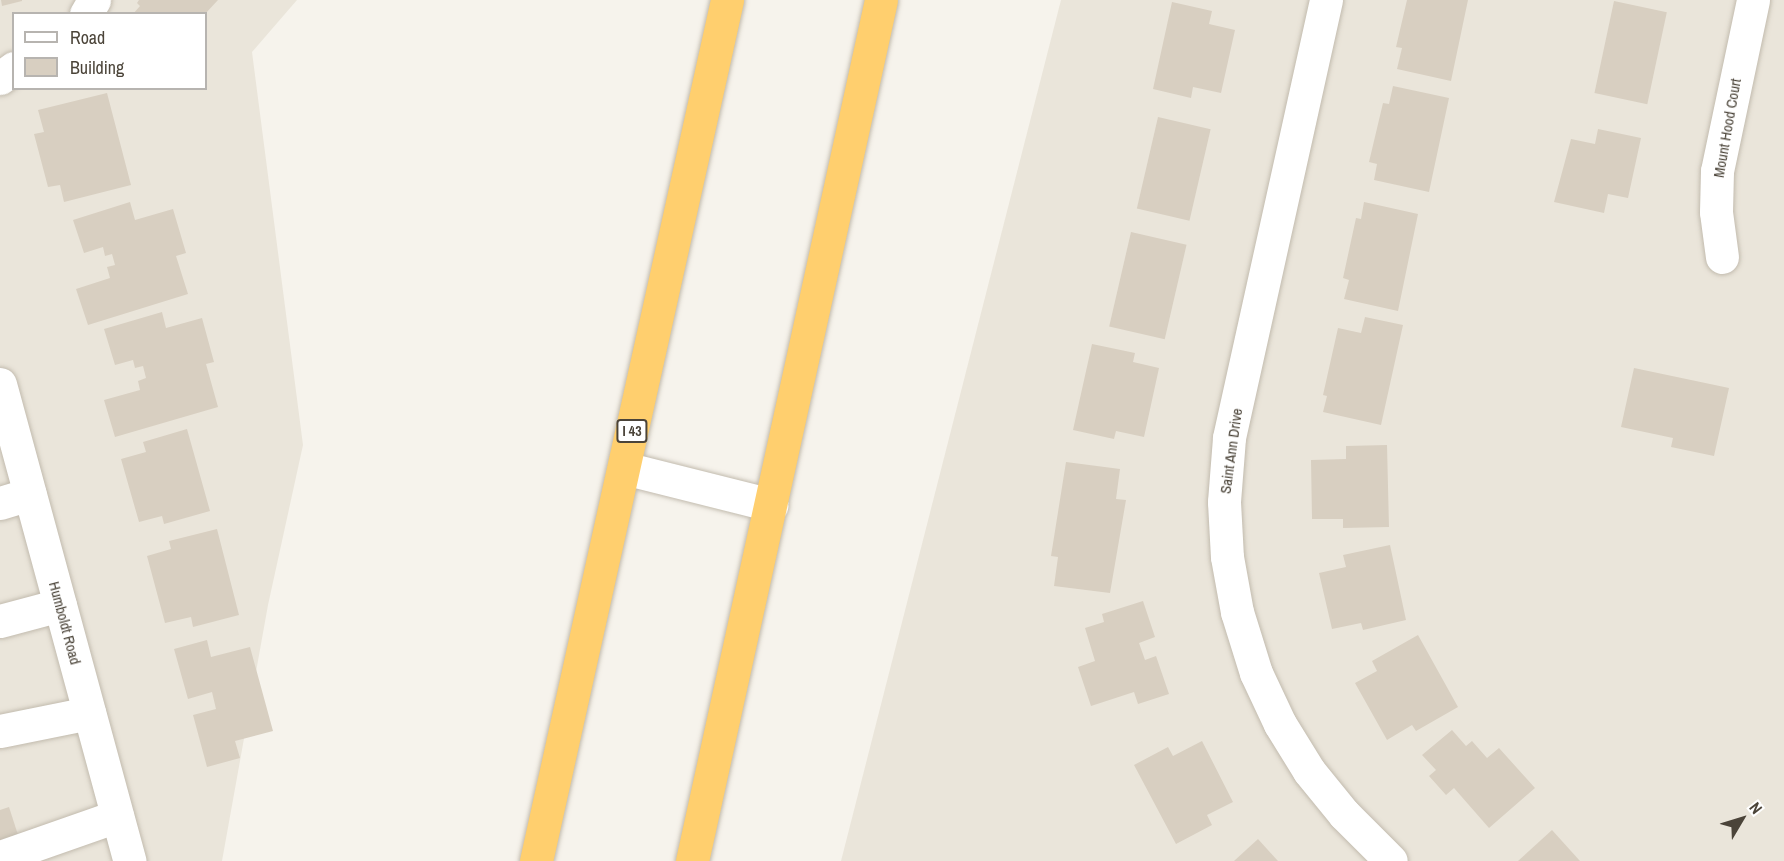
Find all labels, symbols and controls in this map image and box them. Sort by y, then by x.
legend [12,12,207,90]
text: Road [70,25,105,50]
text: Building [70,55,124,80]
street label: Mount Hood Court [1709,77,1745,179]
street label: Saint Ann Drive [1216,407,1246,495]
road number: I 43 [616,420,648,442]
street label: Humboldt Road [45,579,85,667]
north arrow [1712,789,1772,849]
text: N [1745,797,1768,818]

